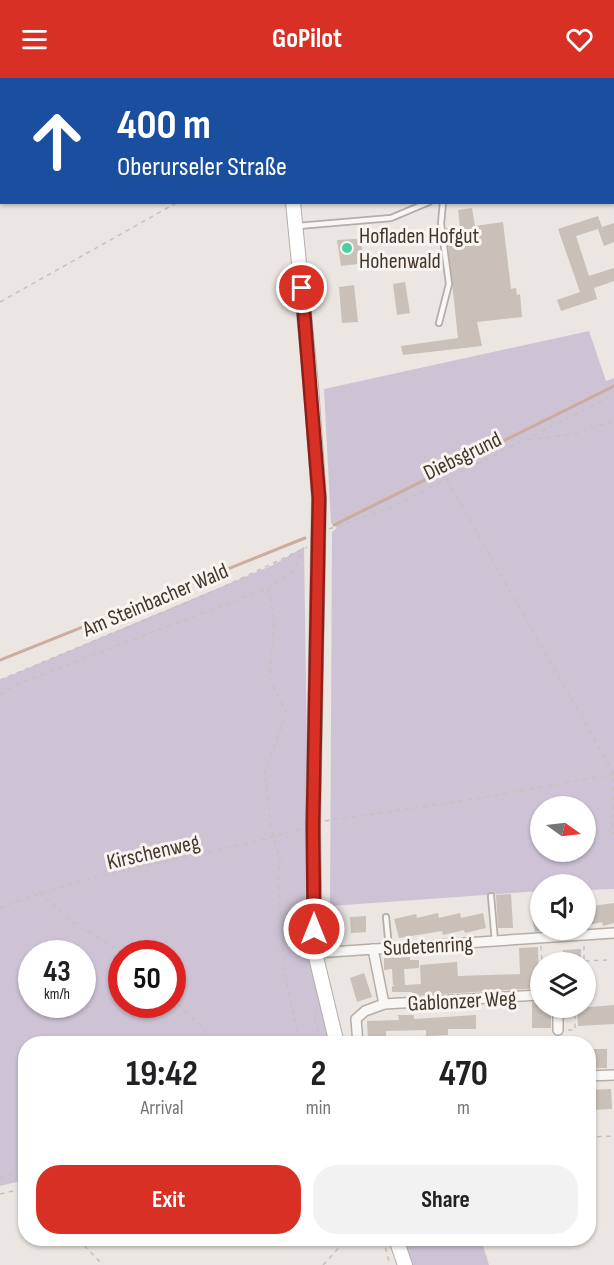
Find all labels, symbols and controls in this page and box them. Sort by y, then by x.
icon: menu [18,23,51,56]
text: GoPilot [272,23,342,55]
icon: heart [563,23,596,56]
text: 400 m [117,100,211,151]
icon: ahead [18,102,96,180]
text: Oberurseler Straße [117,151,287,183]
place label: Hofladen Hofgut Hohenwald [359,223,480,275]
marker: Hofladen Hofgut Hohenwald [340,241,354,255]
pin [276,262,327,313]
icon: arrive [285,271,318,304]
street label: Diebsgrund [419,426,506,487]
street label: Am Steinbacher Wald [78,558,233,644]
north arrow [530,796,596,862]
map controls [530,796,596,1018]
street label: Kirschenweg [104,829,203,876]
button: sound [530,874,596,940]
position arrow [282,897,346,961]
street label: Sudetenring [382,931,474,962]
speed limit sign: 50 [108,940,186,1018]
button: layers [530,952,596,1018]
text: 43 [43,954,71,990]
text: km/h [44,985,70,1004]
street label: Gablonzer Weg [407,985,517,1018]
text: 19:42 [126,1053,198,1096]
text: 2 [311,1053,326,1096]
text: 470 [439,1053,488,1096]
text: Arrival [140,1096,183,1120]
text: min [306,1096,331,1120]
text: m [457,1096,470,1120]
button: Exit [36,1165,301,1234]
button: Share [313,1165,578,1234]

